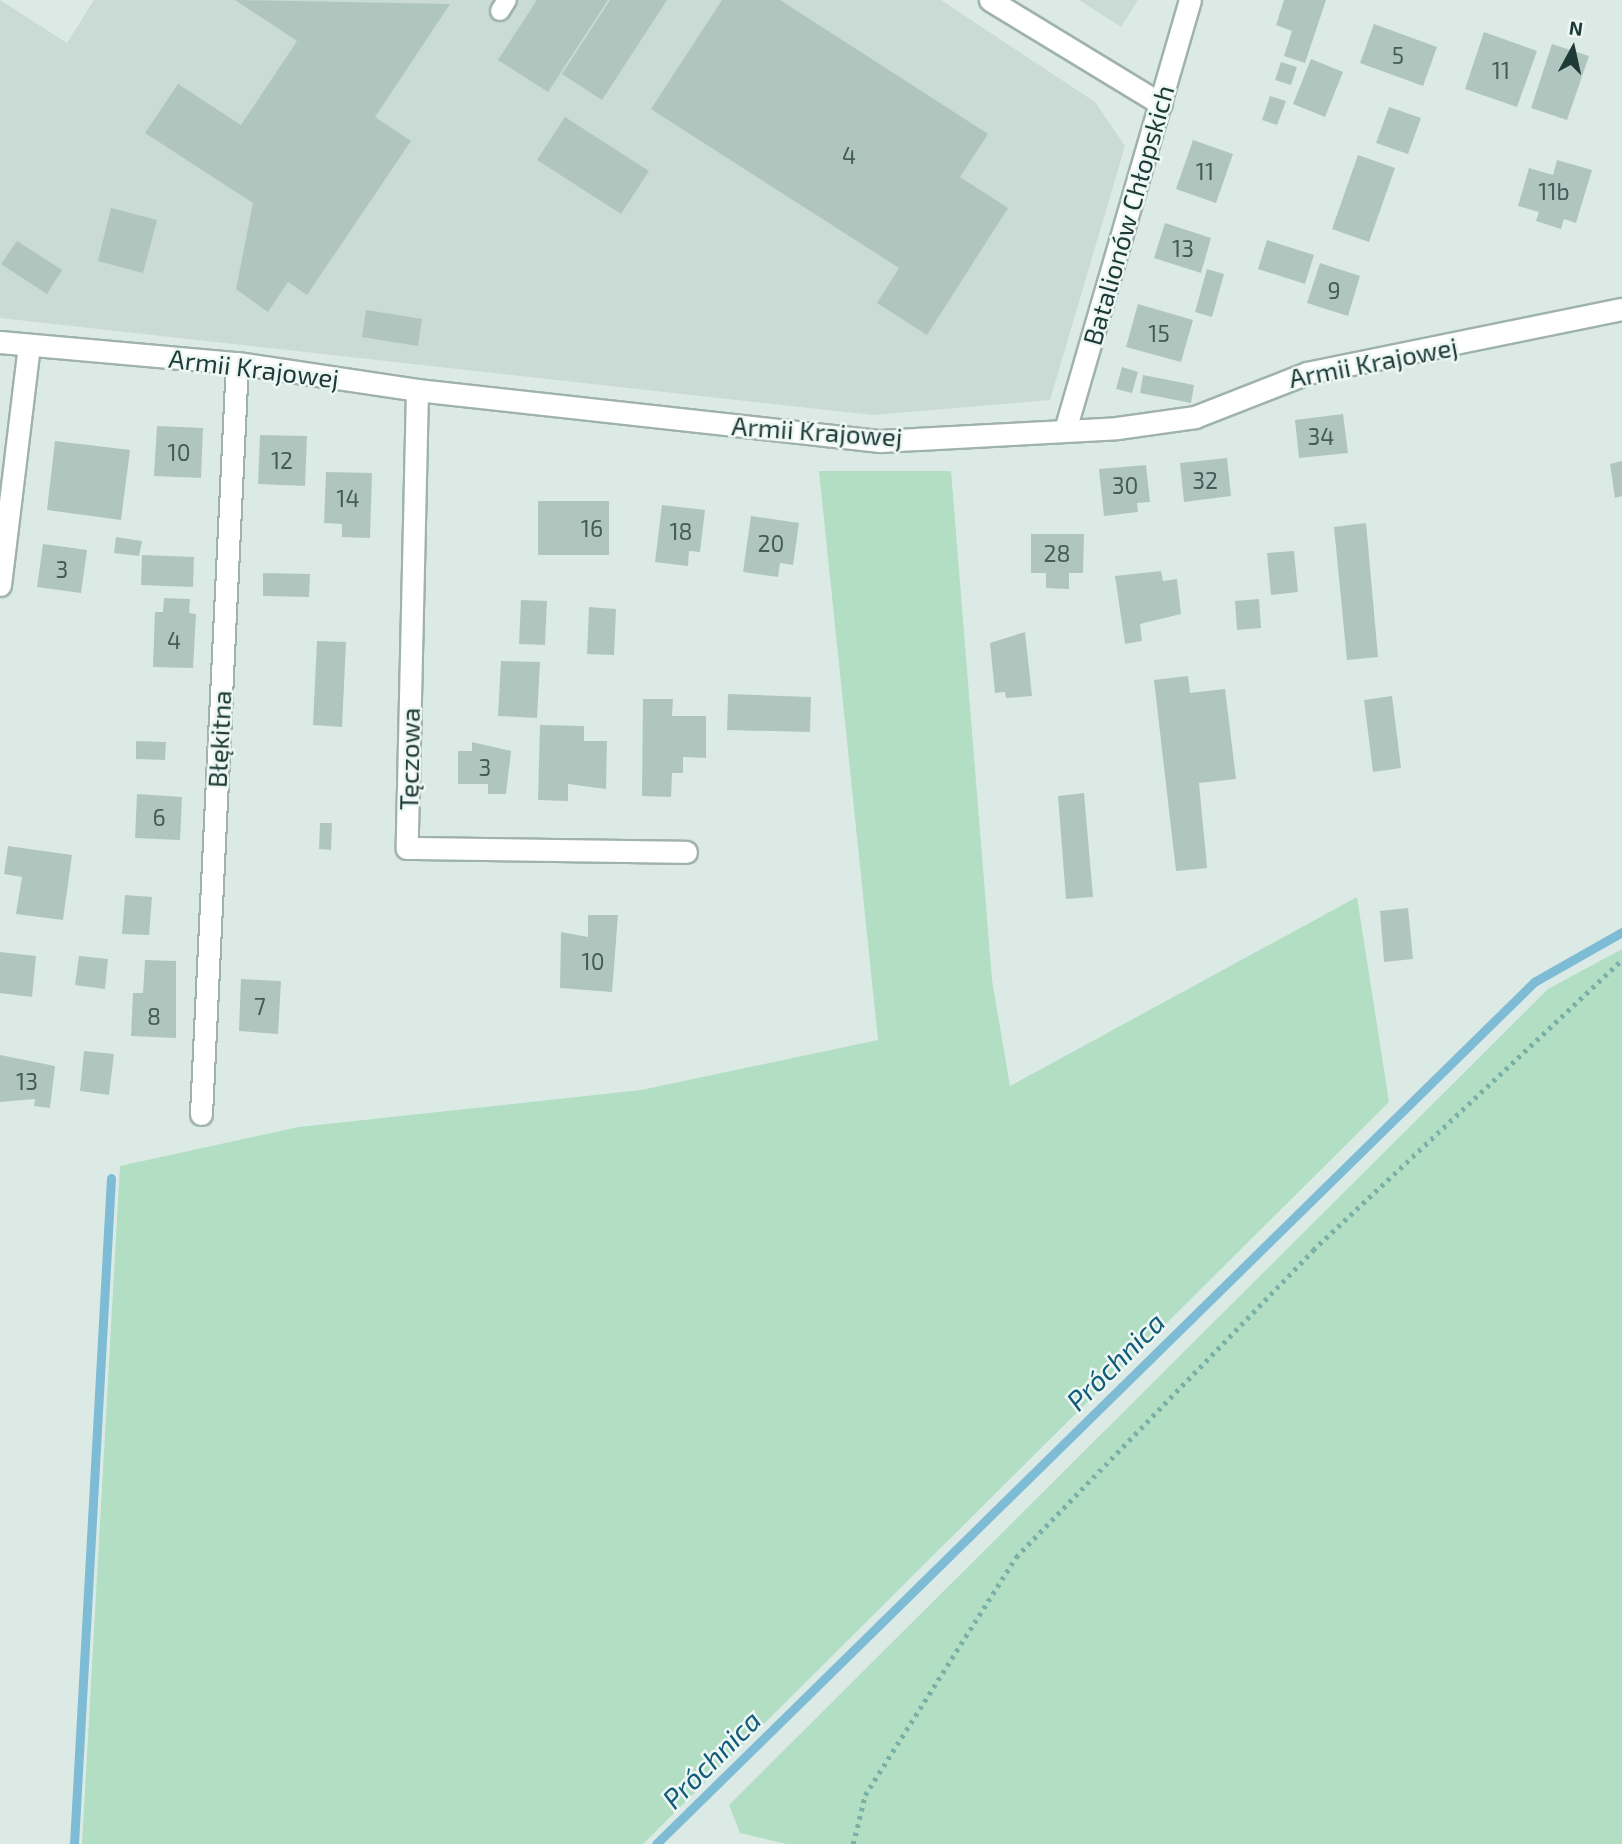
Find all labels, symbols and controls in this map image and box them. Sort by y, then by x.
north arrow [1538,14,1608,84]
text: N [1568,15,1584,40]
house number: 5 [1392,41,1404,69]
house number: 11 [1492,56,1510,84]
street label: Batalionów Chłopskich [1076,81,1180,349]
house number: 4 [842,141,856,169]
house number: 11 [1196,157,1214,185]
house number: 11b [1538,177,1570,205]
house number: 13 [1172,234,1194,262]
house number: 9 [1327,276,1341,304]
house number: 15 [1148,319,1170,347]
street label: Armii Krajowej [1286,330,1460,394]
street label: Armii Krajowej [167,342,341,394]
street label: Armii Krajowej [731,409,903,453]
house number: 34 [1308,422,1334,450]
house number: 10 [167,438,191,466]
house number: 12 [271,446,293,474]
house number: 32 [1192,466,1218,494]
house number: 30 [1112,471,1138,499]
house number: 14 [336,484,360,512]
house number: 16 [581,514,603,542]
house number: 18 [669,517,693,545]
house number: 20 [758,529,784,557]
house number: 28 [1044,539,1070,567]
house number: 3 [56,555,68,583]
house number: 4 [167,626,181,654]
street label: Błękitna [201,689,237,789]
street label: Tęczowa [393,708,425,810]
house number: 3 [479,753,491,781]
house number: 6 [152,803,166,831]
house number: 10 [581,947,605,975]
house number: 7 [254,992,266,1020]
house number: 8 [147,1002,161,1030]
house number: 13 [16,1067,38,1095]
water label: Próchnica [1059,1305,1171,1417]
water label: Próchnica [655,1703,767,1815]

